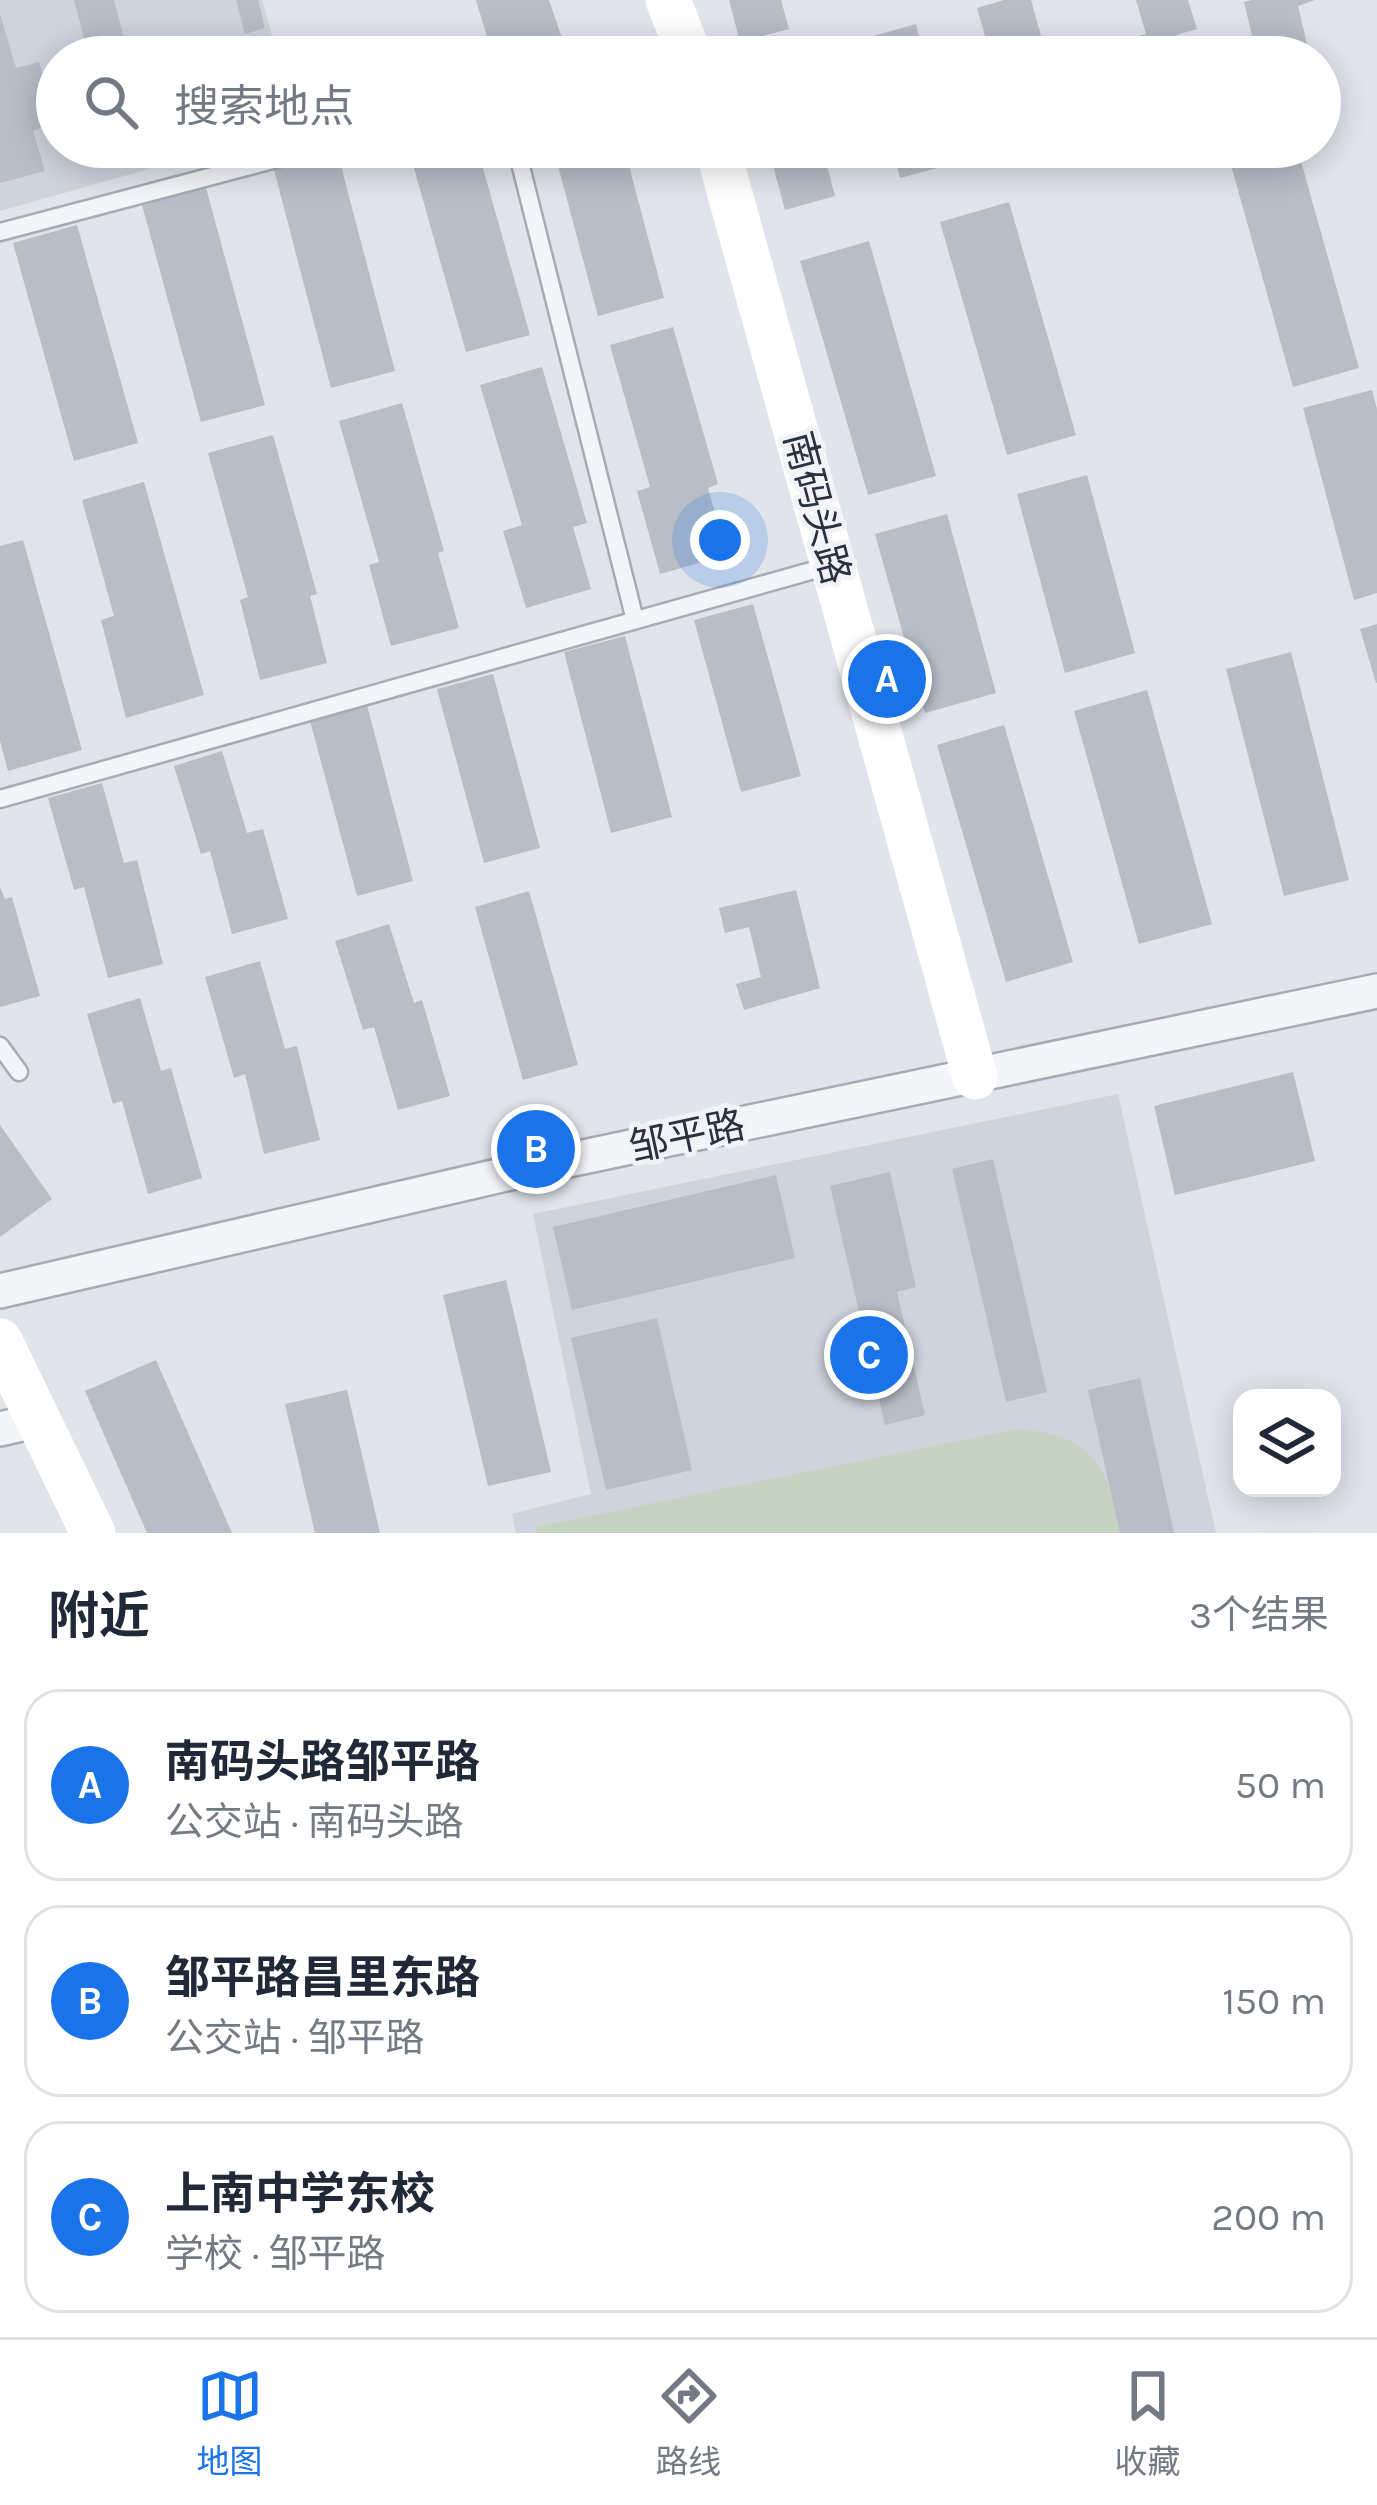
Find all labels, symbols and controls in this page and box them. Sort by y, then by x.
search box [36,36,1341,168]
icon: search [78,69,144,135]
text: 搜索地点 [174,81,354,133]
street label: 南码头路 [775,427,859,589]
your location [690,510,750,570]
pin: A [848,634,926,724]
street label: 邹平路 [625,1101,749,1171]
pin: B [497,1104,575,1194]
pin: C [830,1310,908,1400]
map controls [1233,1389,1341,1497]
button: layers [1233,1389,1341,1497]
text: 附近 [48,1586,150,1646]
text: 3个结果 [1189,1592,1329,1638]
text: 南码头路邹平路 [165,1736,480,1788]
text: A [78,1762,102,1808]
text: 50 m [1235,1762,1326,1808]
text: 公交站 · 南码头路 [165,1799,464,1845]
text: 邹平路昌里东路 [165,1952,480,2004]
text: B [77,1978,103,2024]
text: 150 m [1222,1978,1326,2024]
text: 公交站 · 邹平路 [165,2015,425,2061]
text: 上南中学东校 [165,2168,435,2220]
text: C [78,2194,102,2240]
text: 200 m [1211,2194,1326,2240]
text: 学校 · 邹平路 [165,2231,386,2277]
tab: 地图 [197,2363,263,2483]
tab: 路线 [656,2363,722,2483]
tab: 收藏 [1115,2363,1181,2483]

